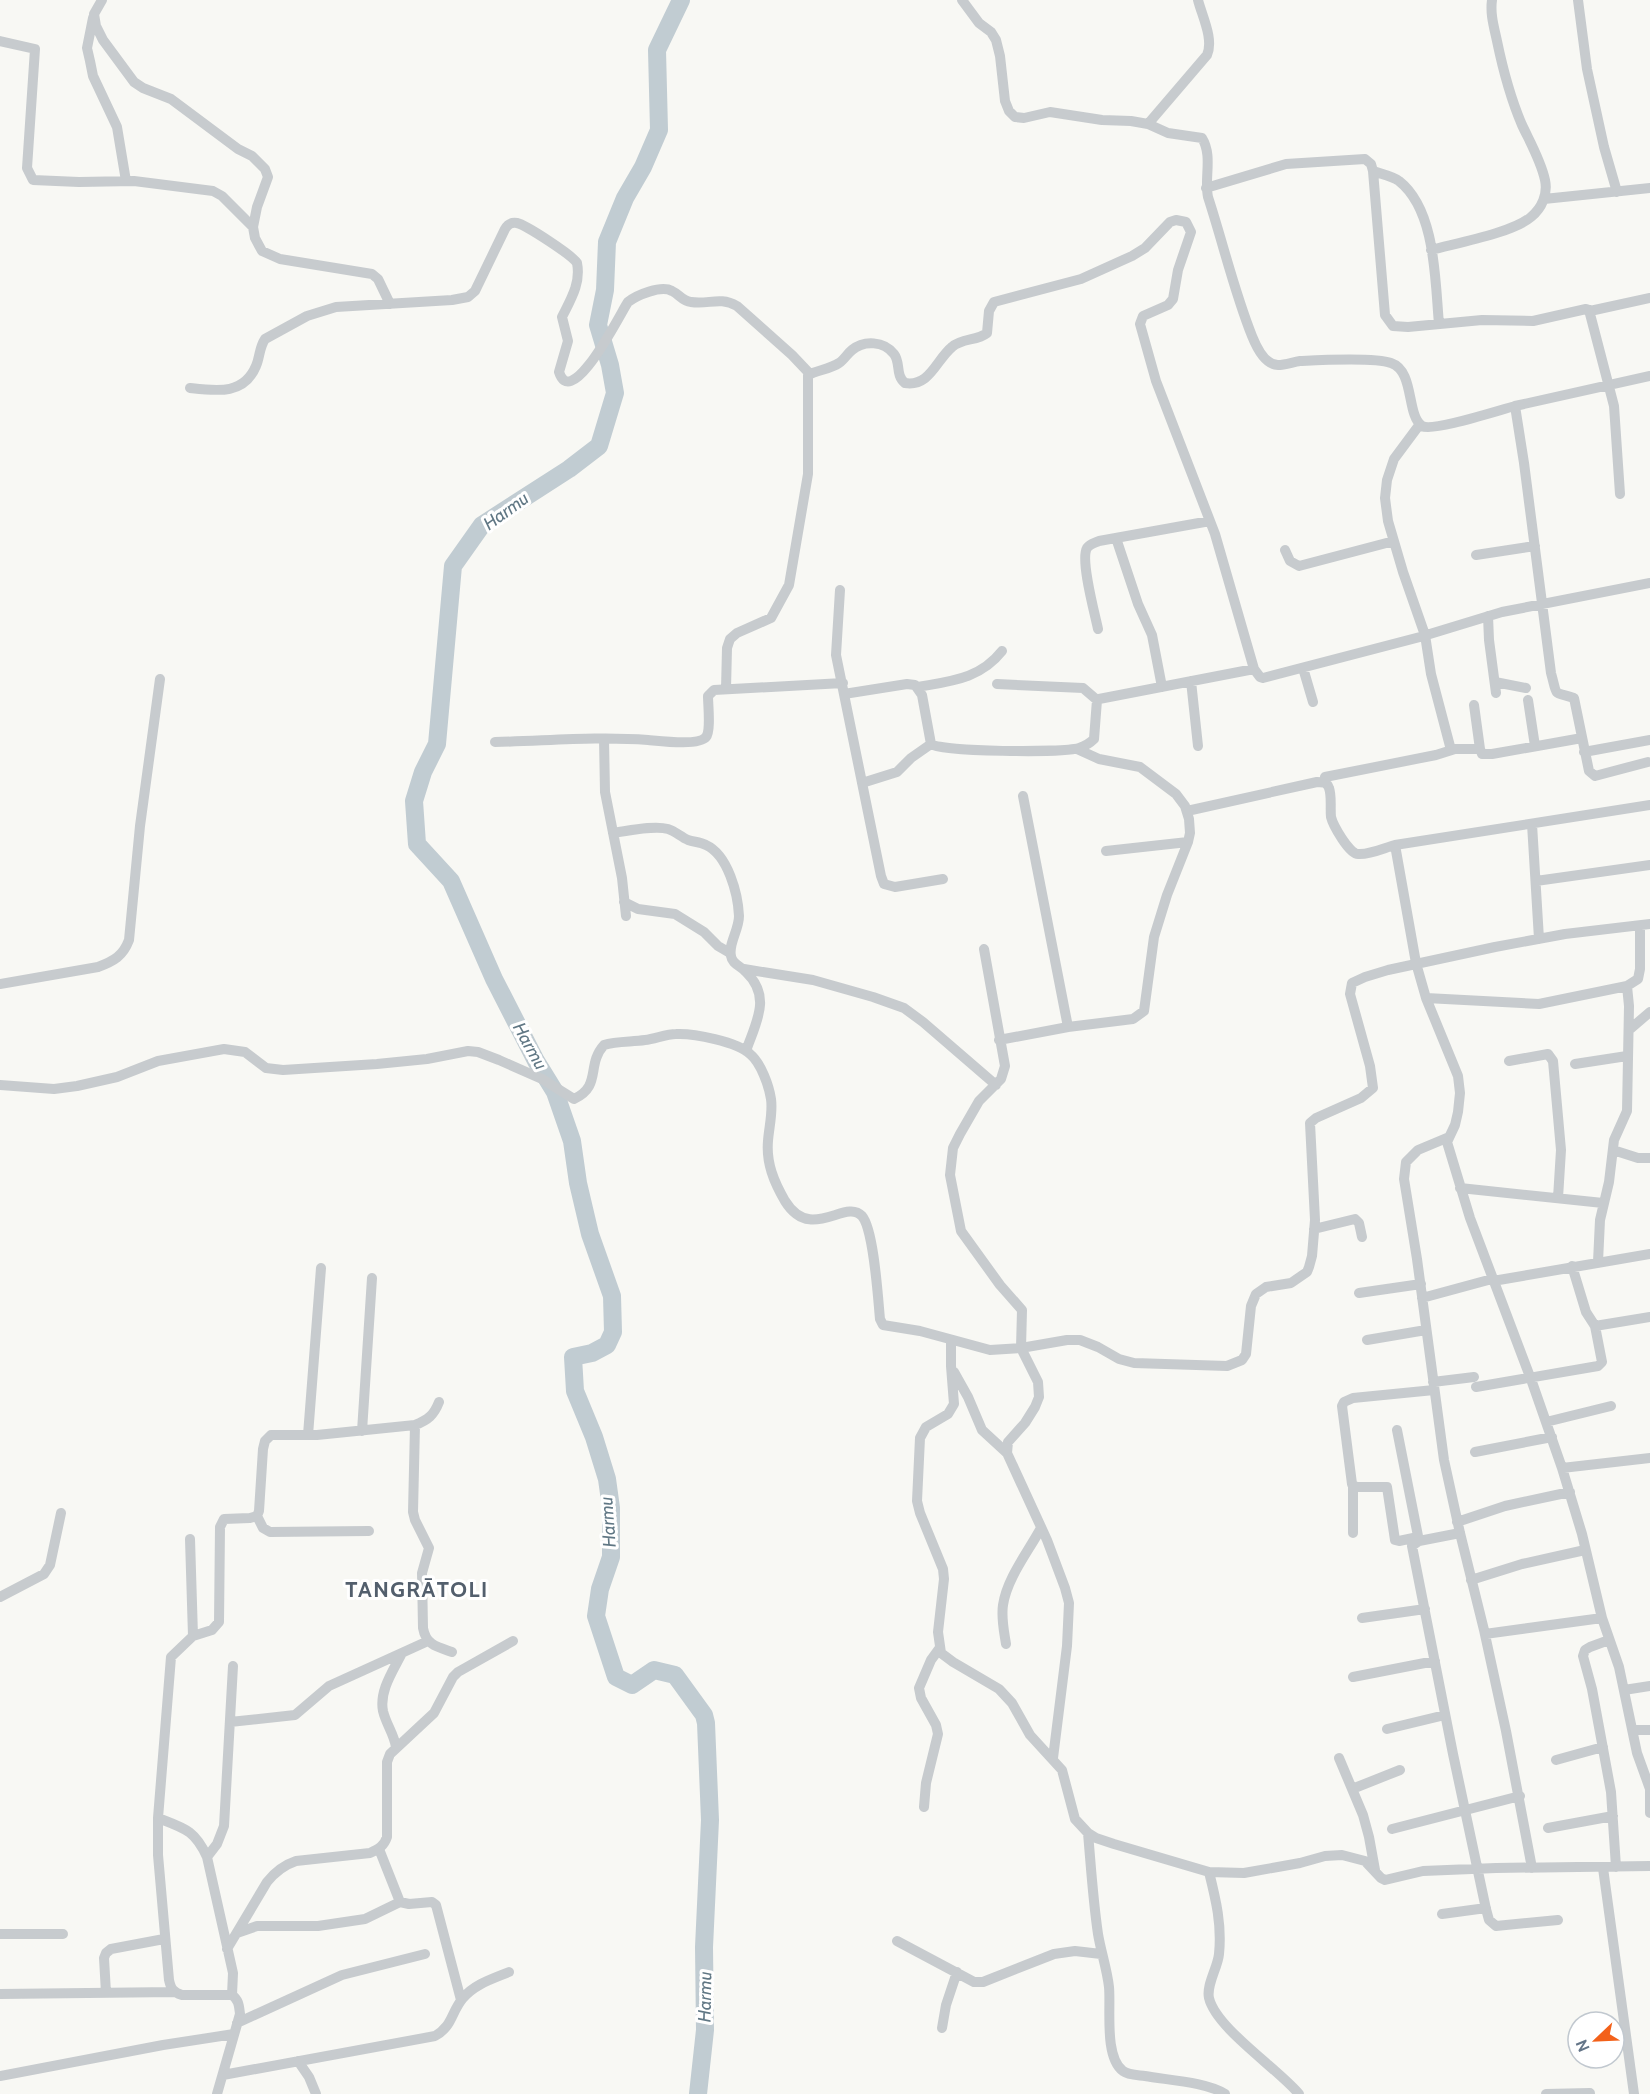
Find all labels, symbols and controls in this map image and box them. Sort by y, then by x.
water label: Harmu [479,487,533,535]
water label: Harmu [508,1018,552,1074]
water label: Harmu [595,1496,621,1548]
district label: TANGRĀTOLI [345,1576,489,1603]
water label: Harmu [694,1971,716,2023]
north arrow [1566,2010,1626,2070]
text: N [1572,2037,1594,2055]

